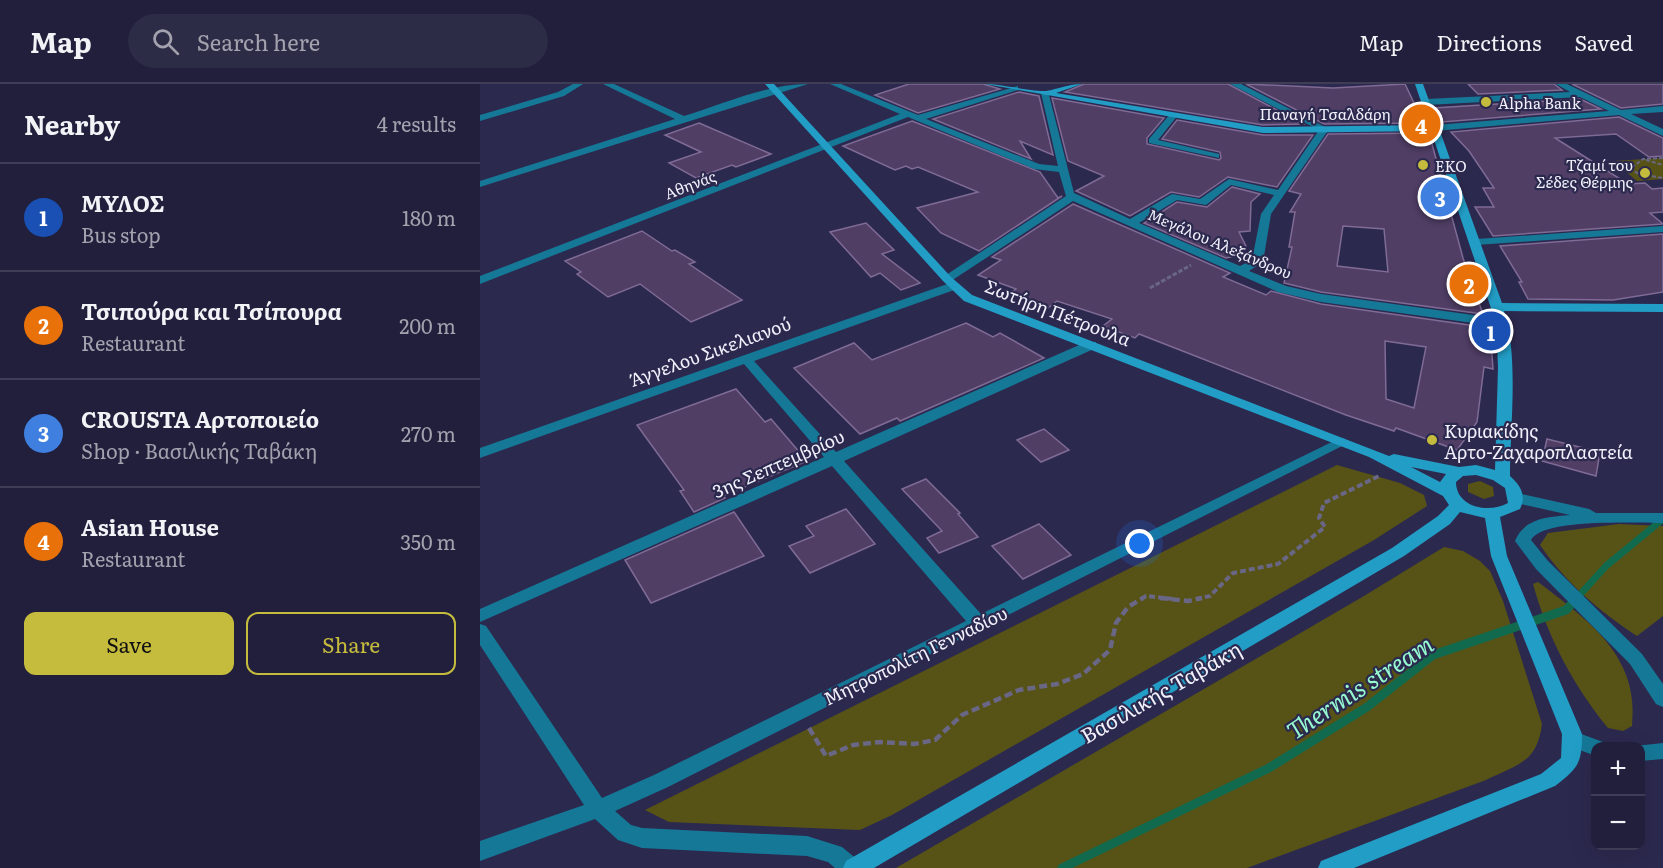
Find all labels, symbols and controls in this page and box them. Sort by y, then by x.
search box [128,14,548,68]
text: Map [30,20,92,62]
icon: search [149,25,182,58]
text: Search here [197,25,320,58]
text: Map [1359,26,1404,57]
text: Directions [1437,26,1542,57]
text: Saved [1575,26,1633,57]
place label: Alpha Bank [1498,91,1582,114]
marker: Alpha Bank [1479,95,1493,109]
street label: Παναγή Τσαλδάρη [1260,102,1390,125]
pin: 4 [1402,102,1440,147]
text: Nearby [24,104,120,143]
text: 4 results [377,108,456,138]
place label: Τζαμί του Σέδες Θέρμης [1536,153,1634,193]
place label: EKO [1435,154,1467,177]
marker: EKO [1416,158,1430,172]
street label: Αθηνάς [661,163,720,204]
marker: Τζαμί του Σέδες Θέρμης [1638,166,1652,180]
pin: 3 [1420,174,1460,220]
text: ΜΥΛΟΣ [81,186,165,219]
text: 1 [39,202,48,232]
text: 180 m [402,202,456,232]
street label: Μεγάλου Αλεξάνδρου [1144,202,1296,284]
text: Bus stop [81,219,161,249]
pin: 2 [1450,262,1488,306]
street label: Σωτήρη Πέτρουλα [981,272,1135,352]
text: Τσιπούρα και Τσίπουρα [81,294,342,327]
pin: 1 [1472,308,1510,354]
street label: Άγγελου Σικελιανού [626,309,794,393]
text: 2 [38,310,49,340]
text: 200 m [399,310,456,340]
text: Restaurant [81,327,185,357]
text: CROUSTA Αρτοποιείο [81,402,319,435]
place label: Κυριακίδης Αρτο-Ζαχαροπλαστεία [1444,417,1633,465]
text: 3 [38,418,49,448]
text: 270 m [401,418,456,448]
street label: 3ης Σεπτεμβρίου [708,422,848,504]
marker: Κυριακίδης Αρτο-Ζαχαροπλαστεία [1425,433,1439,447]
text: Shop · Βασιλικής Ταβάκη [81,435,317,465]
text: Asian House [81,510,219,543]
text: 4 [37,526,50,556]
text: 350 m [400,526,456,556]
your location [1125,529,1154,558]
text: Restaurant [81,543,185,573]
street label: Μητροπολίτη Γενναδίου [819,599,1011,711]
button: Save [24,612,234,675]
button: Share [246,612,456,675]
water label: Thermis stream [1279,625,1439,747]
street label: Βασιλικής Ταβάκη [1074,632,1246,750]
map controls [1591,742,1645,850]
button: + [1591,742,1645,796]
button: − [1591,796,1645,850]

